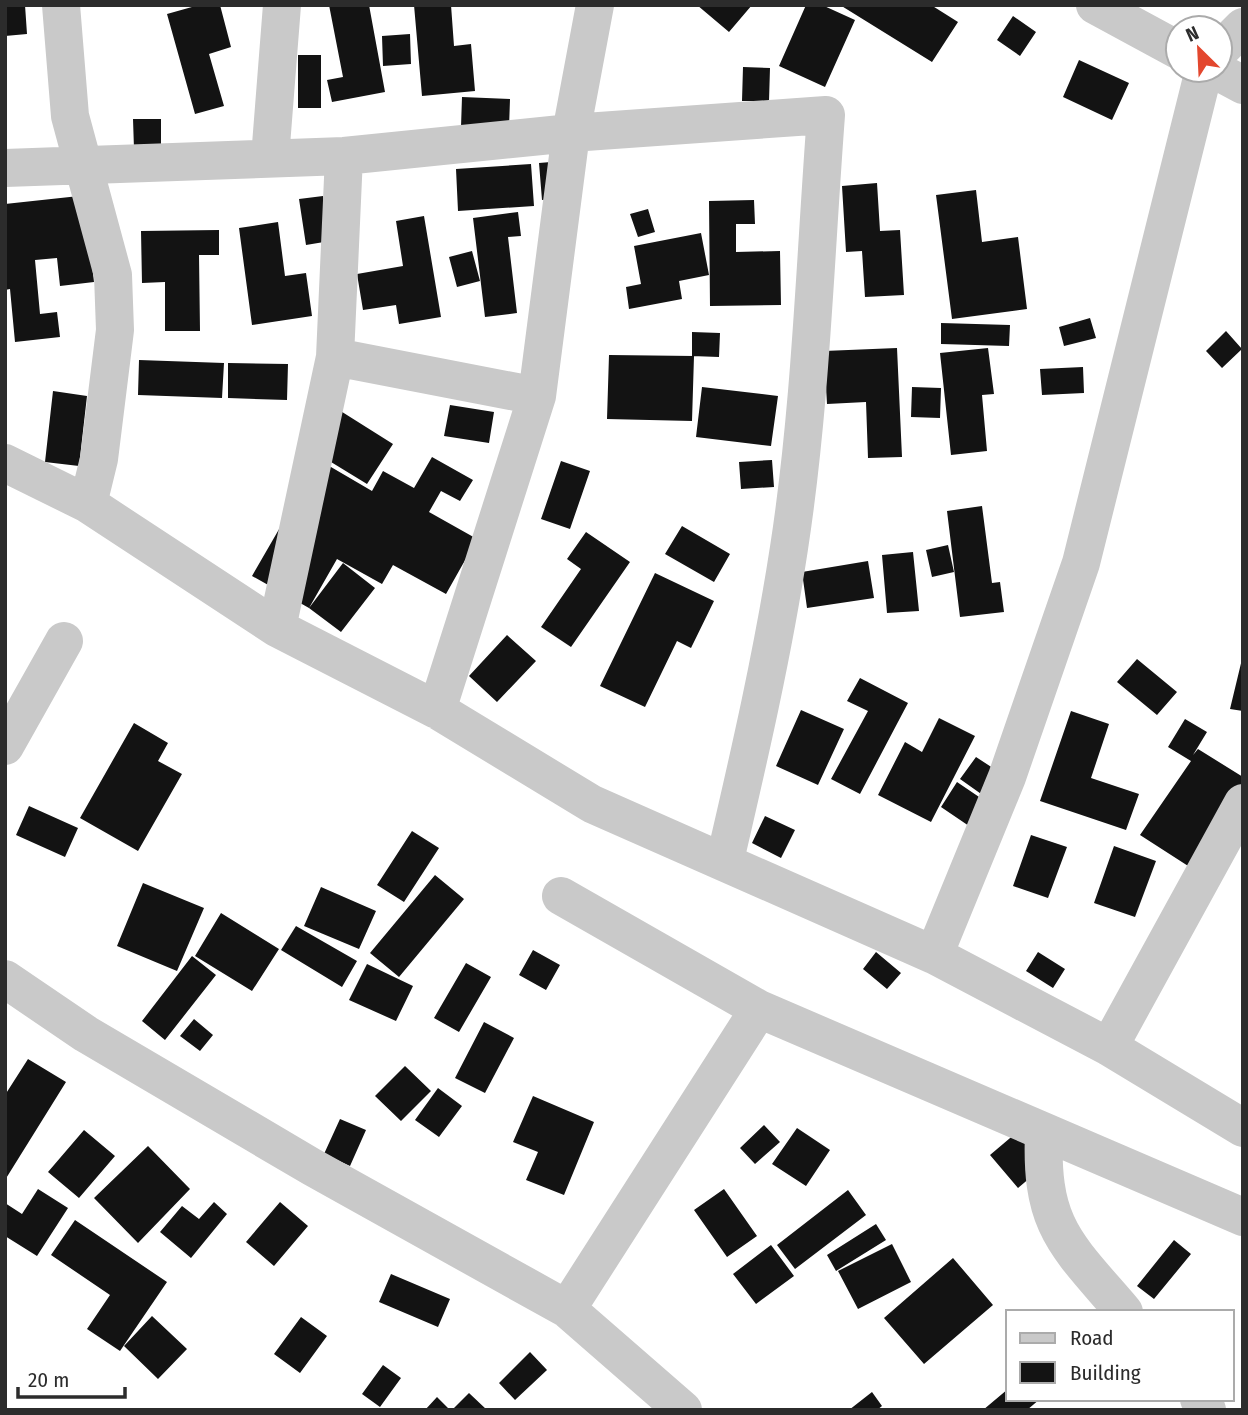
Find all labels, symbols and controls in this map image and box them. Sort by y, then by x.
north arrow [1164,14,1234,84]
text: N [1182,21,1202,47]
legend [1006,1310,1234,1401]
text: Road [1070,1325,1114,1351]
scale bar [18,1356,124,1400]
text: Building [1070,1360,1141,1386]
text: 20 m [28,1367,69,1393]

